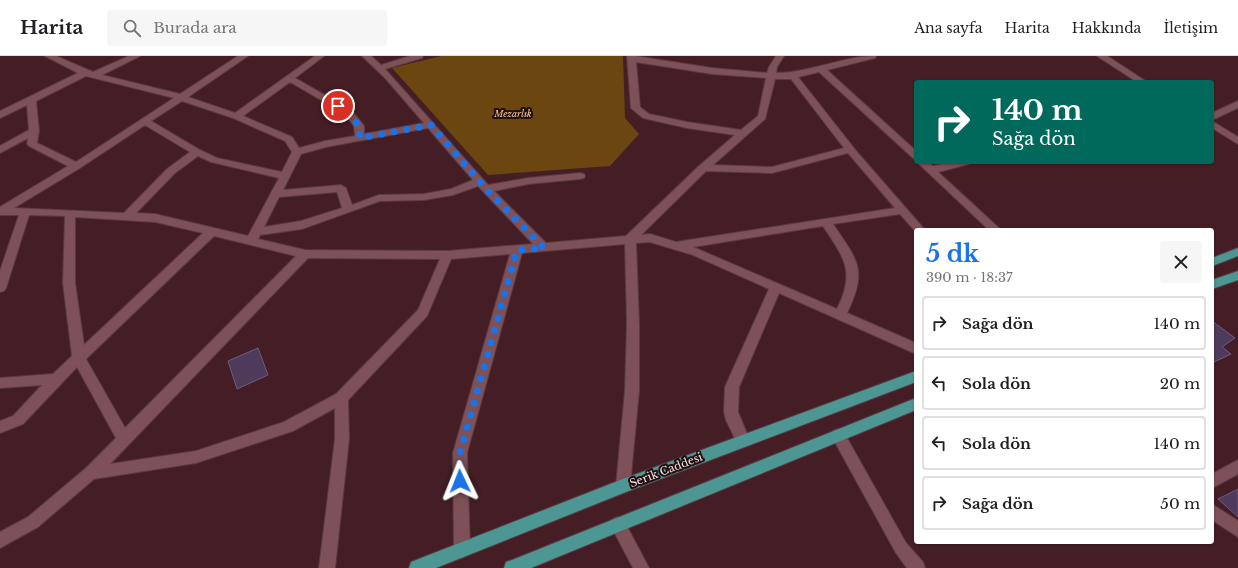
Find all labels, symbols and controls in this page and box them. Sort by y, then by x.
search box [107,10,387,46]
text: Harita [20,16,83,39]
icon: search [121,17,143,39]
text: Burada ara [153,18,237,37]
text: Ana sayfa [914,19,983,37]
text: Harita [1005,19,1050,37]
text: Hakkında [1072,19,1141,37]
text: İletişim [1163,19,1218,37]
pin [321,89,355,123]
text: 140 m [992,93,1082,128]
icon: arrive [327,95,349,117]
icon: right [926,96,978,148]
park label: Mezarlık [493,108,532,119]
text: Sağa dön [992,128,1076,150]
text: 5 dk [926,239,979,268]
button: close [1160,241,1202,283]
text: 390 m · 18:37 [926,269,1012,286]
icon: right [928,312,950,334]
text: Sağa dön [962,314,1034,333]
text: 140 m [1153,314,1200,333]
icon: left [928,372,950,394]
text: Sola dön [962,374,1031,393]
text: 20 m [1160,374,1200,393]
icon: left [928,432,950,454]
text: Sola dön [962,434,1031,453]
text: 140 m [1153,434,1200,453]
street label: Serik Caddesi [628,450,705,490]
position arrow [439,460,481,502]
icon: right [928,492,950,514]
text: Sağa dön [962,494,1034,513]
text: 50 m [1160,494,1200,513]

